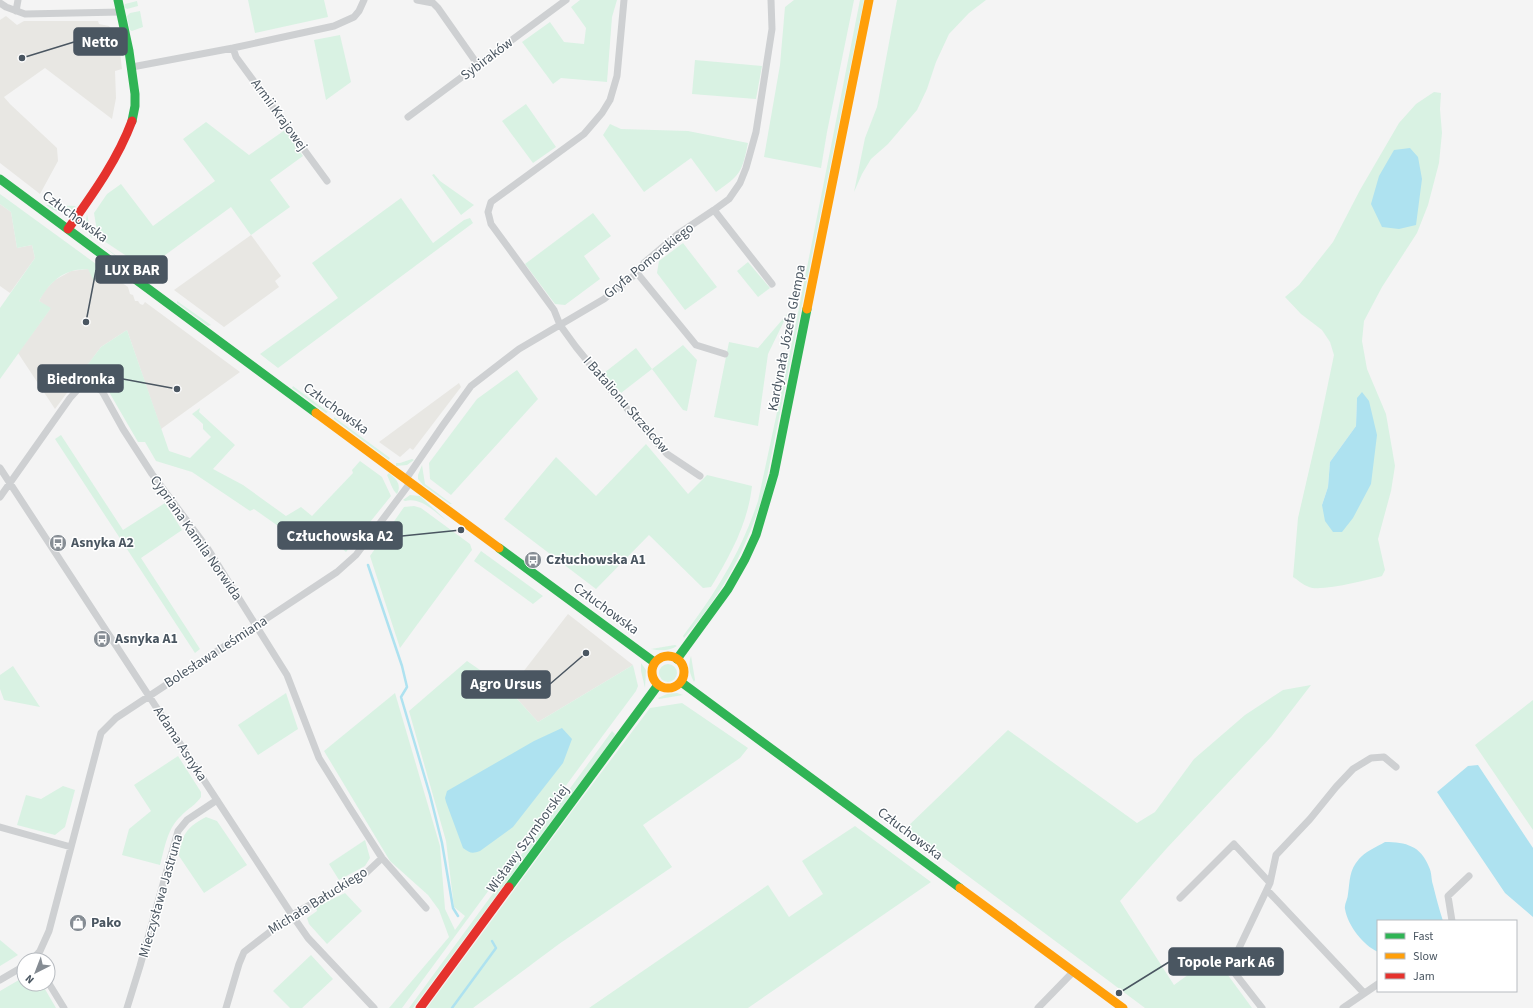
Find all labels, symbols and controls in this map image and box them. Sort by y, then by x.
callout: Netto [74,28,127,55]
text: Netto [82,32,118,53]
street label: Sybiraków [457,33,517,85]
street label: Armii Krajowej [246,75,312,155]
street label: Człuchowska [38,186,112,248]
street label: Gryfa Pomorskiego [600,218,698,304]
callout: LUX BAR [96,256,167,283]
text: LUX BAR [104,260,160,281]
street label: Kardynała Józefa Glempa [763,263,811,413]
street label: I Batalionu Strzelców [578,352,674,458]
callout: Biedronka [38,365,123,392]
text: Biedronka [47,369,115,390]
street label: Człuchowska [299,378,373,440]
street label: Cypriana Kamila Norwida [145,471,247,605]
callout: Człuchowska A2 [278,522,402,549]
text: Człuchowska A2 [286,526,394,547]
bus stop icon: Asnyka A2 [48,533,68,553]
place label: Asnyka A2 [70,533,134,553]
bus stop icon: Człuchowska A1 [523,550,543,570]
place label: Człuchowska A1 [546,550,646,570]
street label: Człuchowska [569,578,643,640]
street label: Bolesława Leśmiana [160,611,272,693]
bus stop icon: Asnyka A1 [92,629,112,649]
place label: Asnyka A1 [114,629,178,649]
callout: Agro Ursus [462,671,550,698]
text: Agro Ursus [469,674,542,695]
street label: Adama Asnyka [148,703,212,785]
street label: Wisławy Szymborskiej [482,781,574,897]
street label: Człuchowska [873,803,947,865]
street label: Mieczysława Jastruna [134,832,188,960]
street label: Michała Bałuckiego [264,862,372,940]
shop icon: Pako [68,913,88,933]
place label: Pako [91,913,122,933]
legend [1377,920,1517,992]
text: Fast [1413,928,1433,945]
callout: Topole Park A6 [1169,948,1283,975]
text: Slow [1413,948,1438,965]
north arrow [16,952,56,992]
text: Topole Park A6 [1177,952,1275,973]
text: Jam [1413,968,1435,985]
text: N [22,971,37,987]

